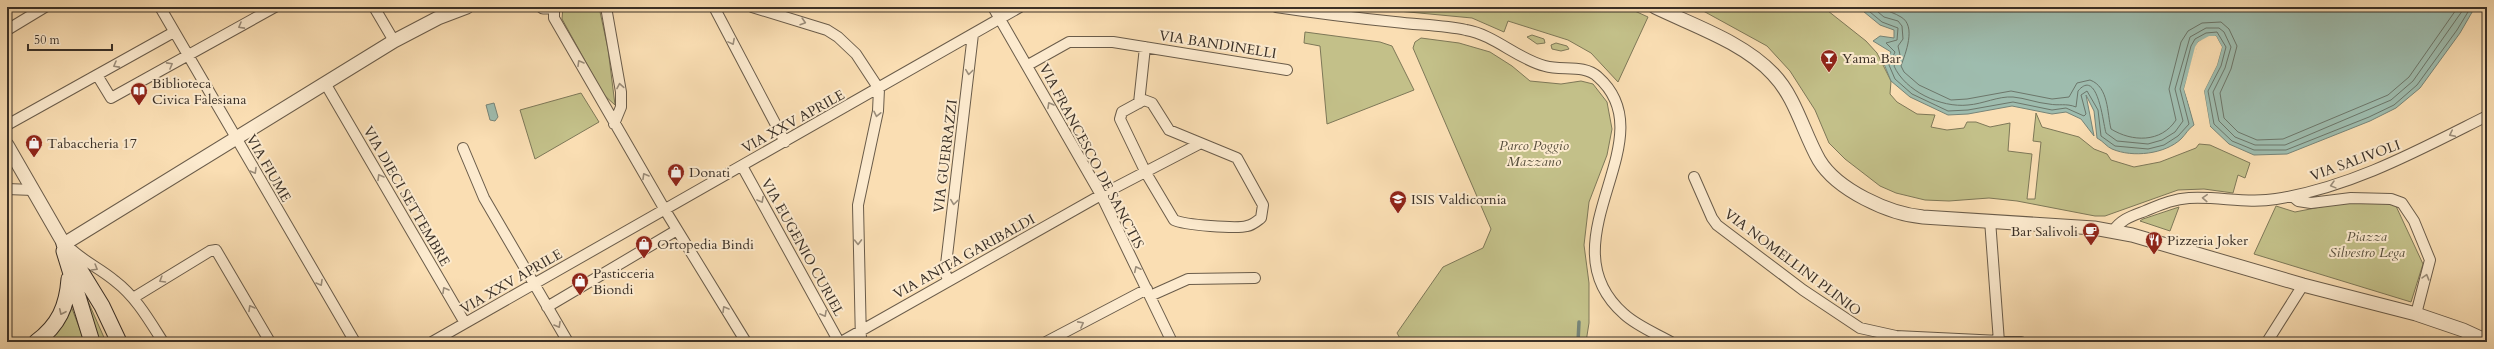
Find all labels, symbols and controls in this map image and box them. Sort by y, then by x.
one-way arrow [799,17,806,26]
one-way arrow [238,21,245,28]
scale bar [28,26,112,52]
street label: VIA BANDINELLI [1158,26,1278,63]
text: 50 m [34,32,61,48]
one-way arrow [728,37,735,45]
bar icon: Yama Bar [1819,48,1839,73]
place label: Yama Bar [1842,49,1902,68]
one-way arrow [112,60,120,67]
one-way arrow [578,60,585,68]
street label: VIA FRANCESCO DE SANCTIS [1035,61,1148,252]
one-way arrow [166,62,173,69]
one-way arrow [965,69,974,76]
place label: Biblioteca Civica Falesiana [152,74,246,109]
library icon: Biblioteca Civica Falesiana [129,81,149,106]
one-way arrow [616,83,625,89]
street label: VIA XXV APRILE [738,85,848,158]
street label: VIA GUERRAZZI [929,98,962,214]
one-way arrow [1048,102,1055,109]
one-way arrow [873,110,881,117]
street label: VIA DIECI SETTEMBRE [359,123,455,270]
one-way arrow [2449,129,2456,137]
street label: VIA FIUME [242,131,296,206]
shop icon: Tabaccheria 17 [24,133,44,158]
place label: Tabaccheria 17 [47,134,137,153]
street label: VIA SALIVOLI [2307,135,2403,186]
park label: Parco Poggio Mazzano [1499,136,1570,171]
shop icon: Donati [666,162,686,187]
place label: Donati [689,163,730,182]
one-way arrow [250,167,257,174]
one-way arrow [643,173,650,180]
one-way arrow [377,174,384,181]
street label: VIA EUGENIO CURIEL [757,175,849,320]
one-way arrow [2330,181,2336,189]
school or university icon: ISIS Valdicornia [1388,189,1408,214]
place label: ISIS Valdicornia [1411,190,1507,209]
one-way arrow [2202,194,2208,203]
one-way arrow [756,196,764,203]
one-way arrow [950,199,959,205]
street label: VIA NOMELLINI PLINIO [1720,204,1865,320]
street label: VIA ANITA GARIBALDI [890,209,1039,303]
cafe icon: Bar Salivoli [2081,221,2101,246]
place label: Bar Salivoli [2011,222,2078,241]
park label: Piazza Silvestro Lega [2329,227,2405,262]
restaurant icon: Pizzeria Joker [2144,230,2164,255]
place label: Pizzeria Joker [2167,231,2249,250]
shop icon: Ortopedia Bindi [634,234,654,259]
place label: Ortopedia Bindi [657,235,754,254]
one-way arrow [854,239,862,245]
street label: VIA XXV APRILE [457,244,566,318]
one-way arrow [91,263,98,270]
place label: Pasticceria Biondi [593,264,655,299]
one-way arrow [1134,266,1142,273]
shop icon: Pasticceria Biondi [570,271,590,296]
one-way arrow [2422,273,2430,280]
one-way arrow [159,275,166,283]
one-way arrow [316,279,323,286]
one-way arrow [443,287,450,294]
one-way arrow [248,305,255,312]
one-way arrow [723,306,730,313]
one-way arrow [59,308,67,315]
one-way arrow [819,310,826,317]
one-way arrow [553,321,560,328]
one-way arrow [1077,321,1084,329]

